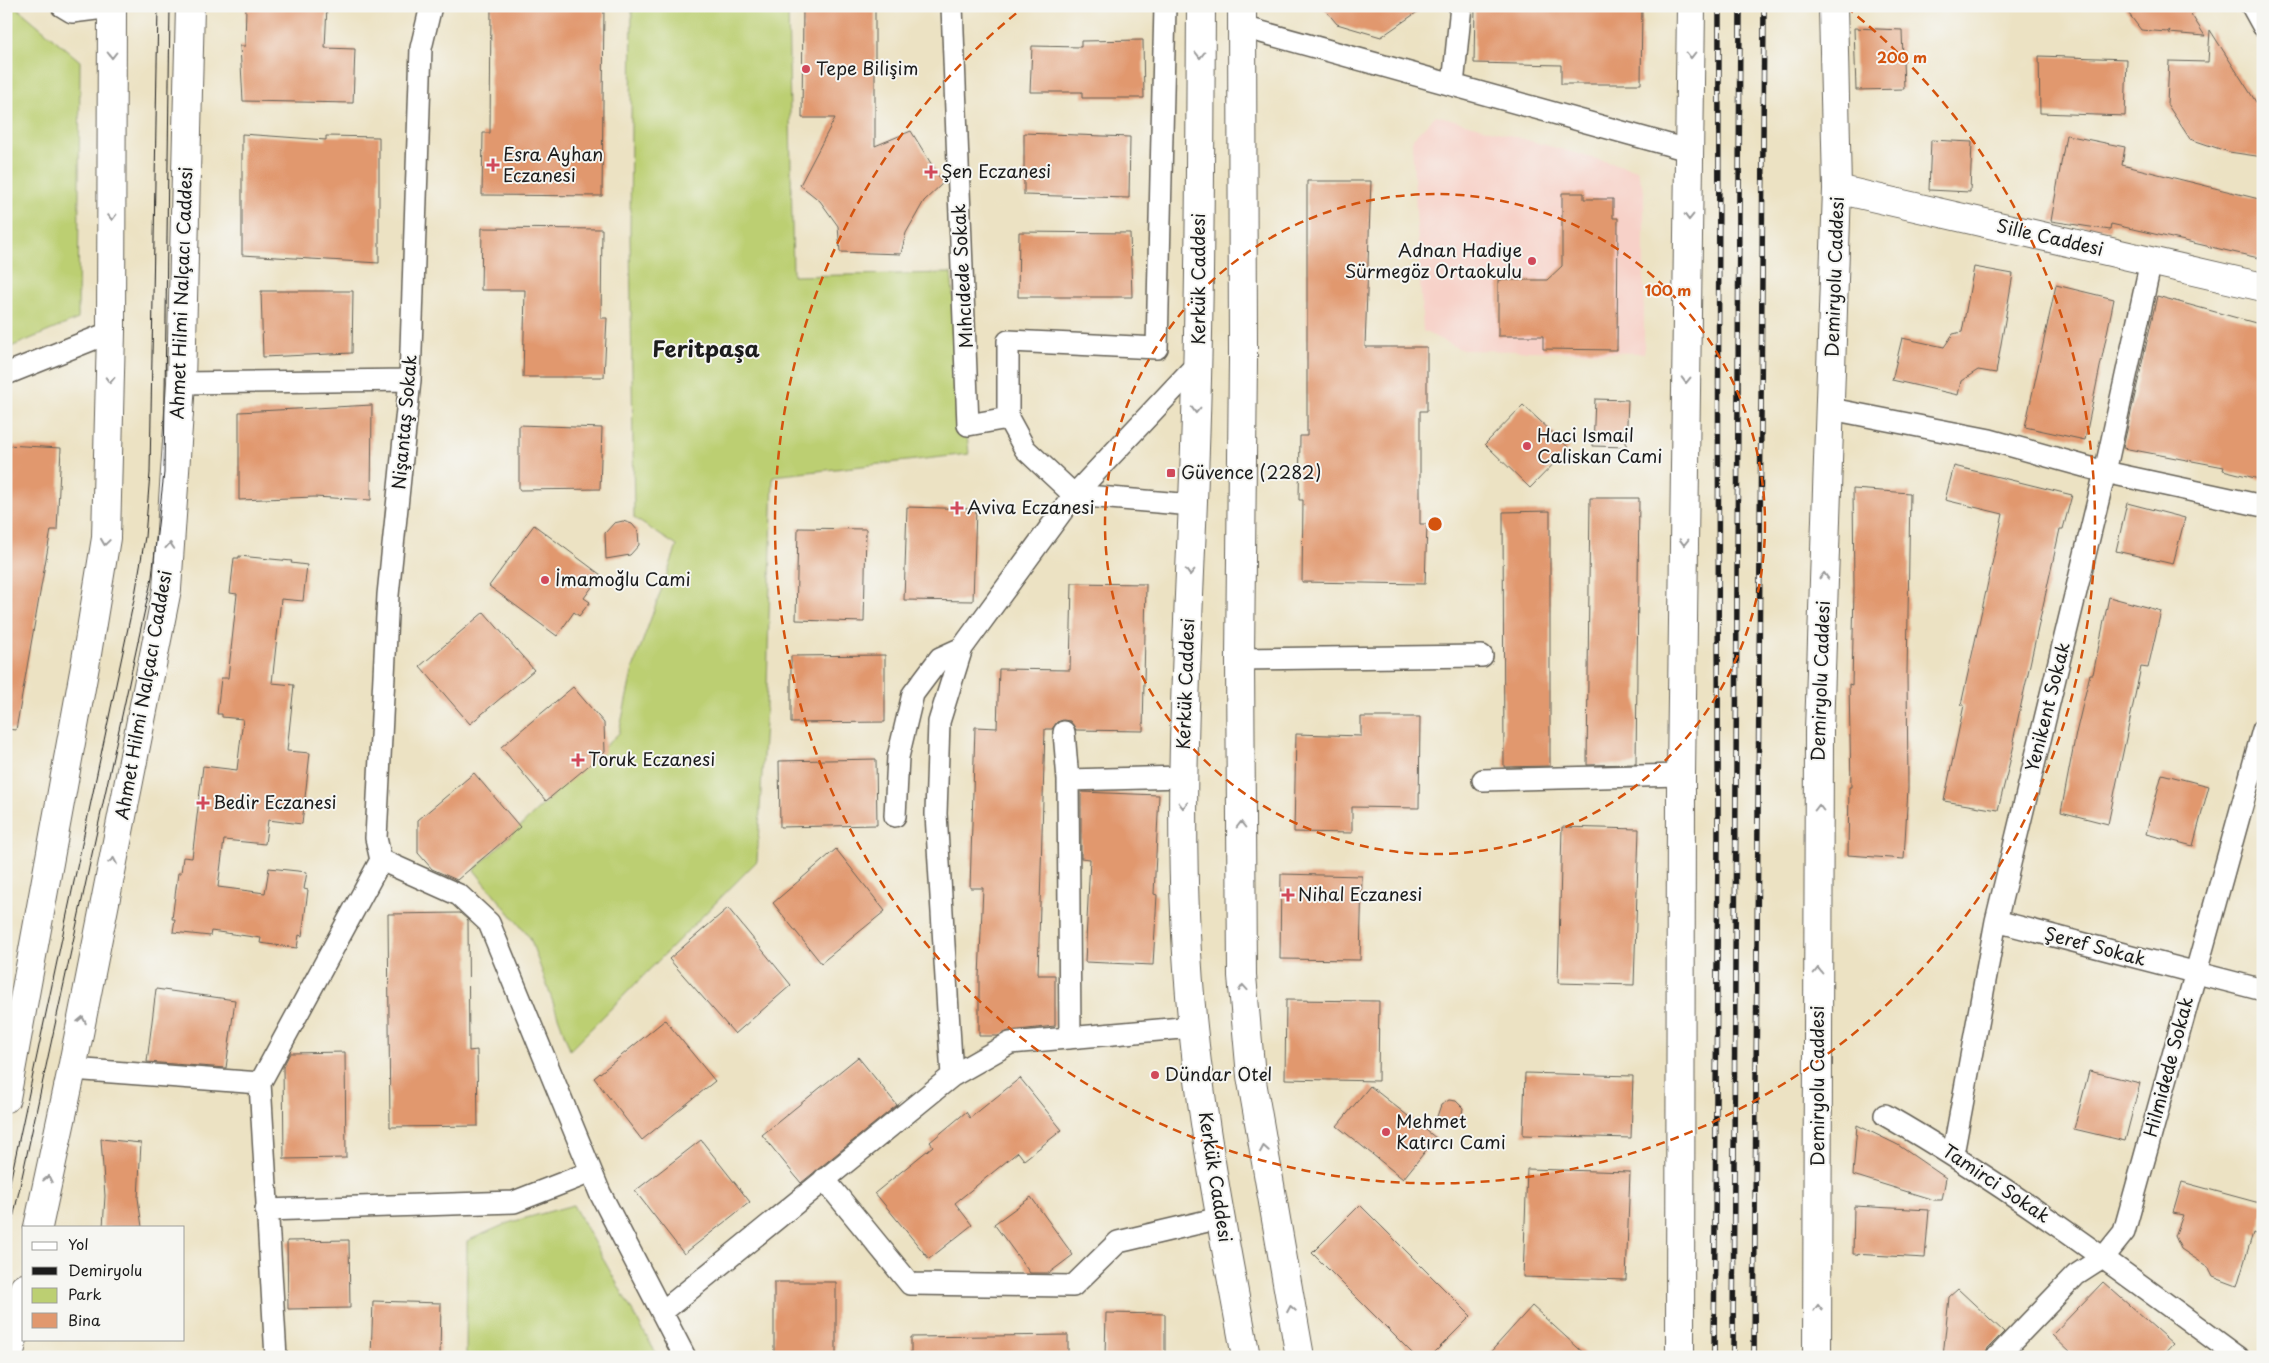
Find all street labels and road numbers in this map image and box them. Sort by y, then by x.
street label: Ahmet Hilmi Nalçacı Caddesi [163,166,198,420]
street label: Demiryolu Caddesi [1817,196,1850,358]
street label: Mıhcıdede Sokak [944,203,979,349]
street label: Sille Caddesi [1994,211,2106,262]
street label: Kerkük Caddesi [1184,213,1211,345]
street label: Nişantaş Sokak [384,353,423,490]
street label: Ahmet Hilmi Nalçacı Caddesi [107,568,178,822]
street label: Demiryolu Caddesi [1803,600,1836,762]
street label: Kerkük Caddesi [1169,618,1200,750]
street label: Yenikent Sokak [2017,639,2076,774]
street label: Şeref Sokak [2042,919,2149,972]
street label: Hilmidede Sokak [2136,993,2199,1140]
street label: Demiryolu Caddesi [1803,1005,1830,1167]
street label: Kerkük Caddesi [1193,1110,1240,1244]
street label: Tamirci Sokak [1938,1137,2056,1229]

